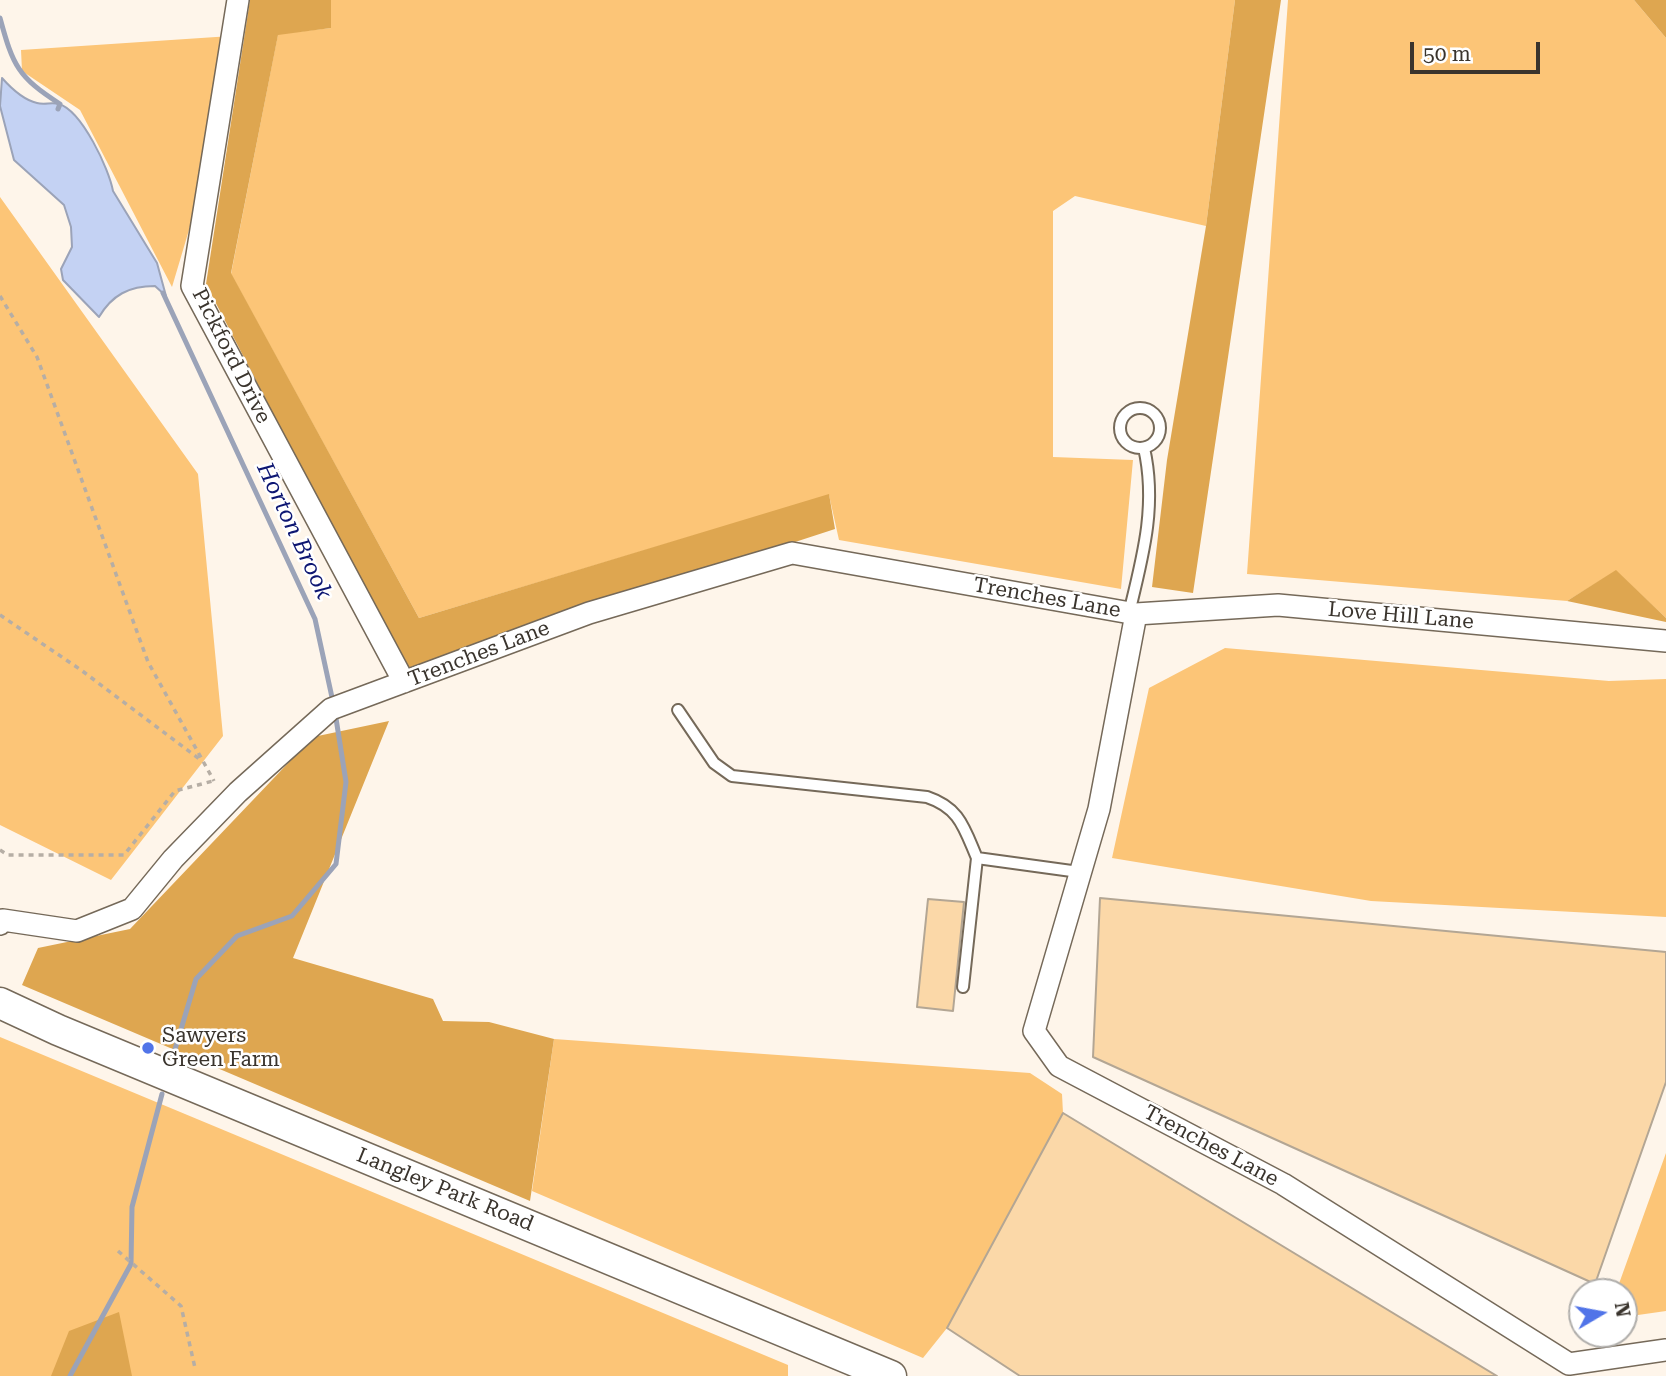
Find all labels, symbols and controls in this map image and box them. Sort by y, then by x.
scale bar [1414,28,1544,72]
text: 50 m [1423,42,1471,66]
street label: Pickford Drive [186,284,276,428]
water label: Horton Brook [250,458,338,604]
street label: Trenches Lane [971,573,1123,623]
street label: Love Hill Lane [1327,597,1475,635]
street label: Trenches Lane [405,616,553,692]
place label: Sawyers Green Farm [162,1023,280,1073]
marker: Sawyers Green Farm [140,1040,156,1056]
street label: Trenches Lane [1139,1100,1283,1192]
street label: Langley Park Road [353,1143,537,1237]
north arrow [1568,1278,1638,1348]
text: N [1610,1300,1635,1319]

